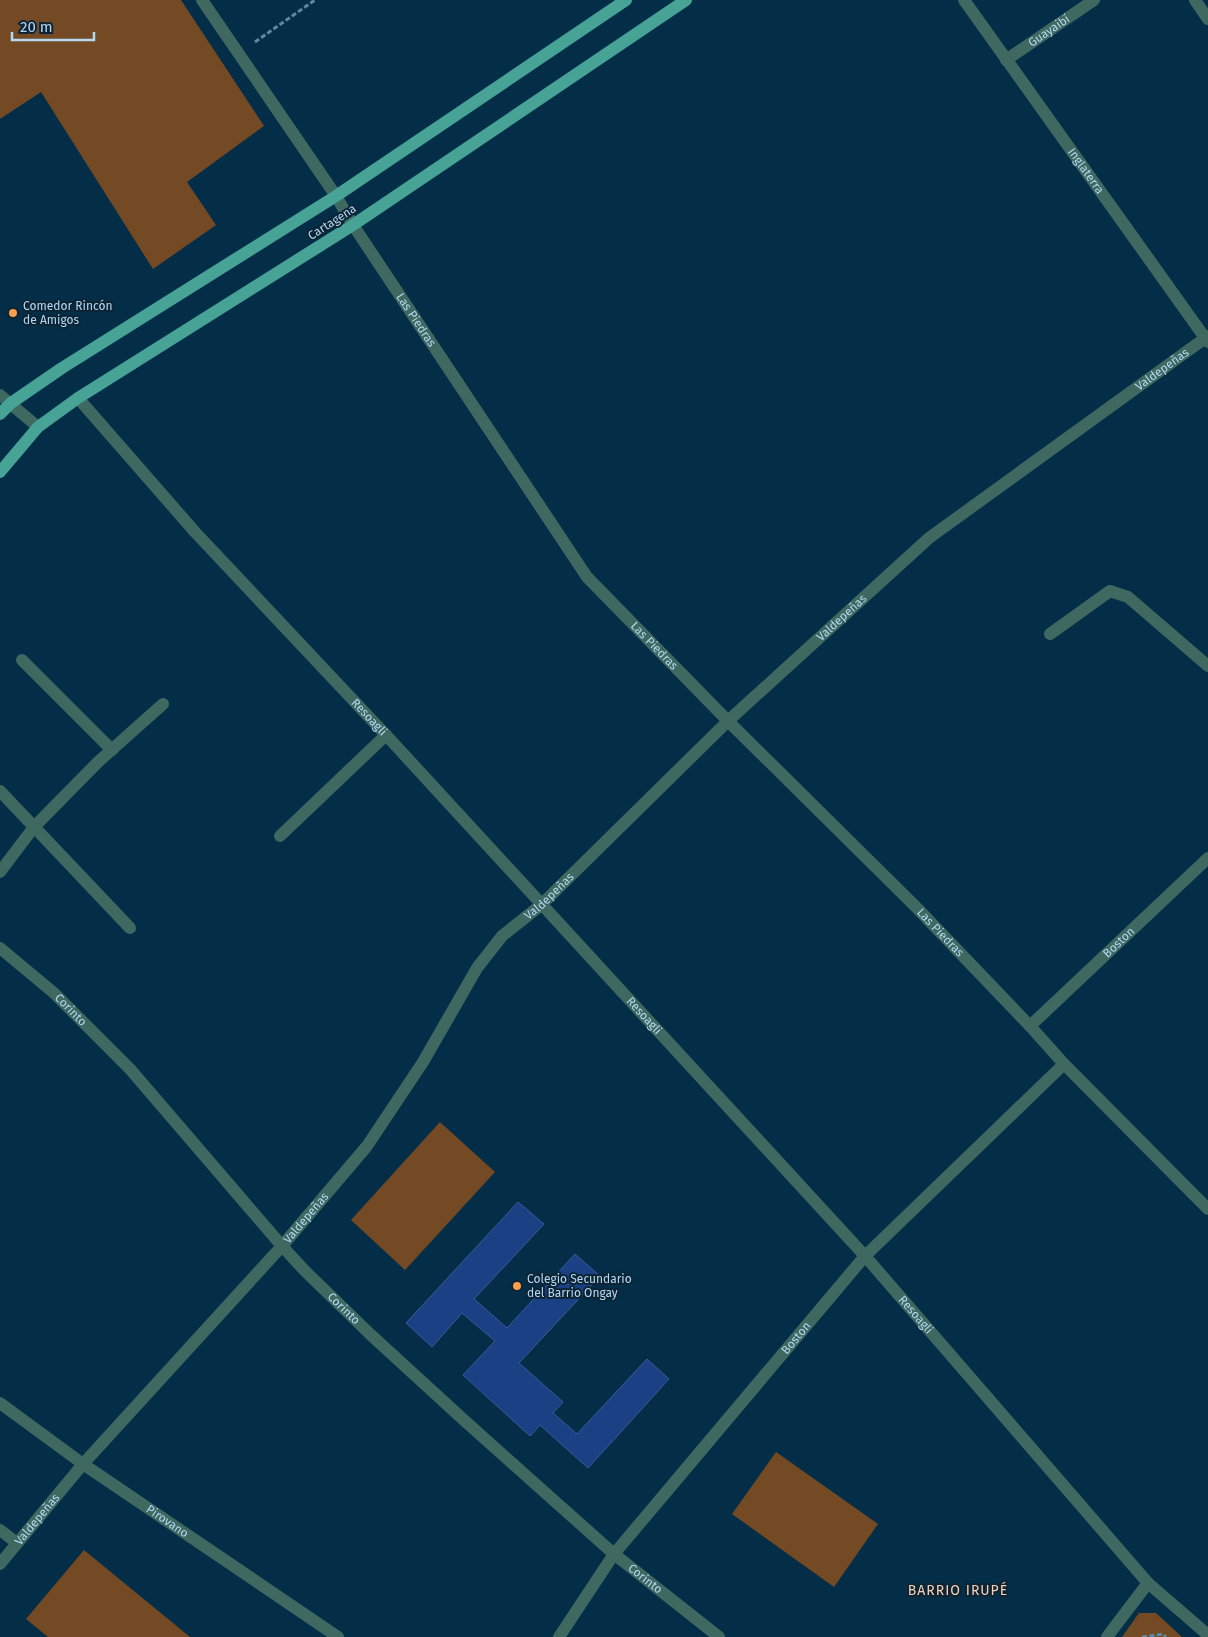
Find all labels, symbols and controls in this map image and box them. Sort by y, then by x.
scale bar [12,10,95,42]
street label: Guayaibí [1026,11,1073,50]
text: 20 m [20,18,53,36]
street label: Inglaterra [1065,145,1107,197]
street label: Cartagena [305,201,359,243]
street label: Las Piedras [393,290,439,350]
place label: Comedor Rincón de Amigos [23,299,113,327]
marker: Comedor Rincón de Amigos [7,307,19,319]
street label: Valdepeñas [1133,345,1192,393]
street label: Valdepeñas [814,591,870,644]
street label: Las Piedras [628,619,681,673]
street label: Resoagli [348,696,390,739]
street label: Valdepeñas [521,869,577,923]
street label: Las Piedras [914,905,967,960]
street label: Boston [1100,924,1137,960]
street label: Corinto [52,991,90,1029]
street label: Resoagli [623,994,665,1037]
street label: Valdepeñas [280,1189,332,1246]
place label: Colegio Secundario del Barrio Ongay [527,1272,632,1300]
marker: Colegio Secundario del Barrio Ongay [511,1280,523,1292]
street label: Corinto [325,1290,363,1327]
street label: Resoagli [896,1293,936,1337]
street label: Boston [778,1319,814,1357]
street label: Valdepeñas [12,1491,63,1548]
street label: Pirovano [144,1502,191,1541]
street label: Corinto [625,1561,665,1597]
district label: BARRIO IRUPÉ [908,1581,1008,1599]

